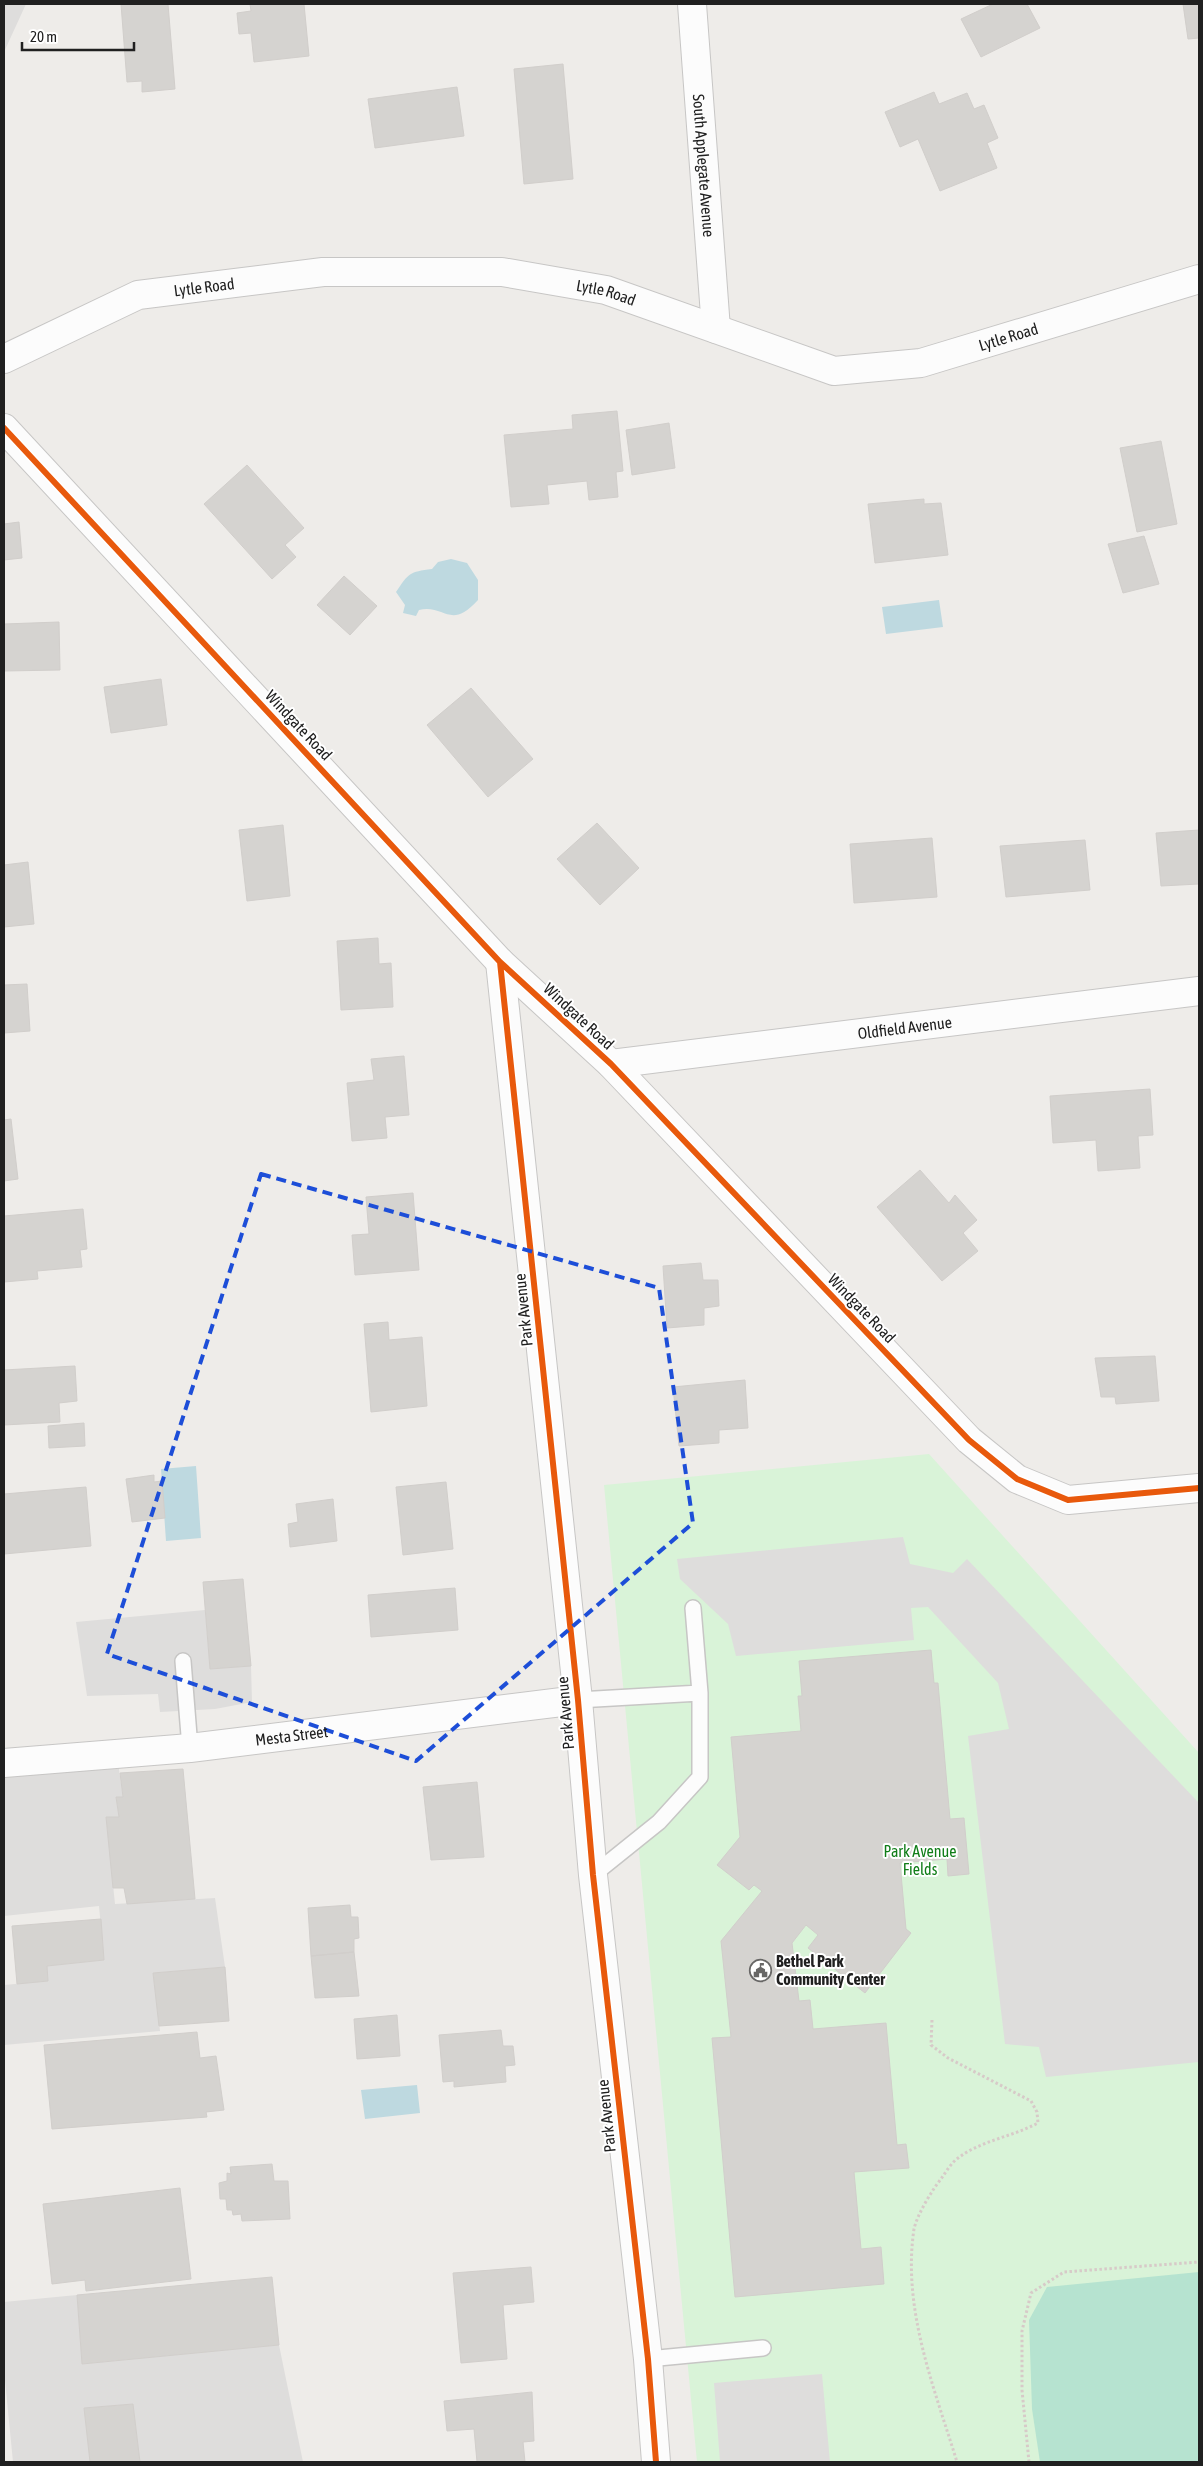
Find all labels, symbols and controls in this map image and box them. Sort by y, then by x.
scale bar [22,20,135,52]
text: 20 m [30,28,57,45]
street label: South Applegate Avenue [690,93,718,238]
street label: Lytle Road [173,274,235,300]
street label: Lytle Road [575,276,638,309]
street label: Lytle Road [976,319,1040,354]
street label: Windgate Road [261,686,336,764]
street label: Windgate Road [540,979,618,1054]
street label: Oldfield Avenue [857,1013,953,1042]
street label: Windgate Road [824,1270,899,1347]
street label: Park Avenue [510,1273,536,1347]
street label: Park Avenue [553,1676,577,1750]
street label: Mesta Street [254,1722,329,1749]
park label: Park Avenue Fields [883,1842,957,1878]
place label: Bethel Park Community Center [776,1952,885,1988]
public building icon: Bethel Park Community Center [748,1958,772,1982]
street label: Park Avenue [593,2079,619,2153]

